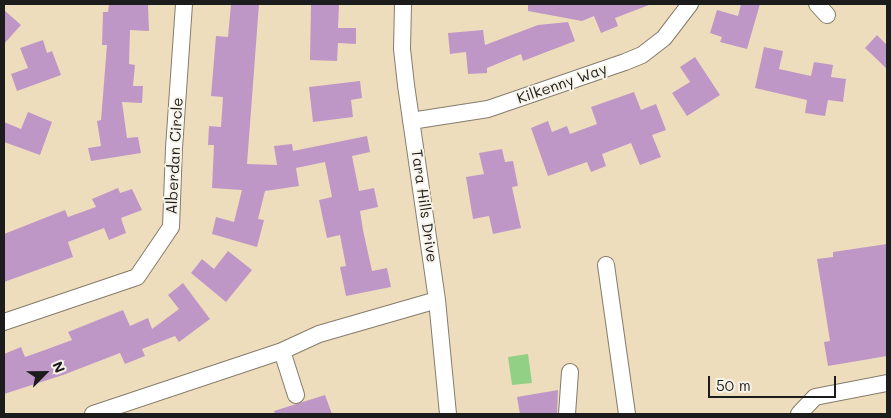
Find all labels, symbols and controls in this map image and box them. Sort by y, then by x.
street label: Kilkenny Way [514,60,610,108]
street label: Alberdan Circle [163,97,187,215]
street label: Tara Hills Drive [407,148,441,264]
north arrow [20,348,70,398]
text: N [48,358,70,376]
scale bar [711,366,838,398]
text: 50 m [716,375,751,395]

